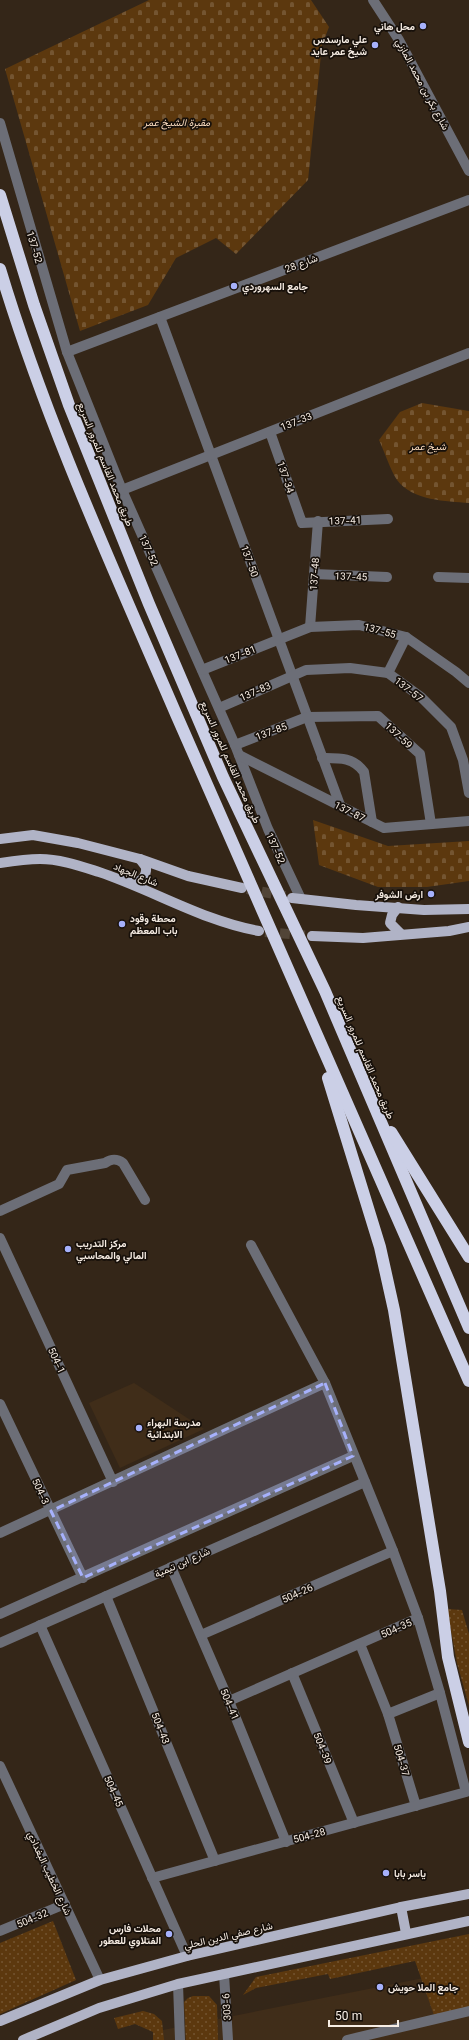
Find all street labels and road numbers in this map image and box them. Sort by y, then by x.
street label: شارع بكر بن محمد المازني [391,36,452,133]
street label: 137-52 [22,230,46,266]
street label: شارع 28 [283,251,320,278]
street label: طريق محمد القاسم للمرور السريع [73,400,137,529]
street label: 137-33 [279,409,315,435]
street label: 137-34 [272,460,297,496]
street label: 137-41 [328,513,362,530]
street label: 137-52 [134,533,161,569]
street label: 137-50 [236,544,261,580]
street label: 137-48 [307,557,324,591]
street label: 137-45 [334,569,368,586]
street label: 137-55 [362,620,398,643]
street label: 137-81 [223,642,259,668]
street label: 137-57 [391,674,426,706]
street label: 137-83 [238,679,274,706]
street label: طريق محمد القاسم للمرور السريع [196,699,264,827]
street label: 137-85 [254,719,290,745]
street label: 137-59 [381,719,415,753]
street label: 137-87 [331,798,368,827]
street label: 137-52 [261,831,288,867]
street label: شارع الجهاد [111,860,160,891]
street label: طريق محمد القاسم للمرور السريع [332,994,398,1122]
street label: 504-1 [43,1345,68,1376]
street label: 504-3 [27,1476,52,1507]
street label: شارع ابن تيمية [153,1544,213,1582]
street label: 504-26 [280,1581,316,1608]
street label: 504-35 [379,1616,415,1643]
street label: 504-41 [215,1687,242,1723]
street label: 504-43 [147,1711,173,1747]
street label: 504-39 [309,1731,335,1767]
street label: 504-37 [389,1743,413,1779]
street label: 504-45 [99,1774,126,1810]
street label: 504-28 [292,1825,328,1848]
street label: شارع الخطيب البغدادي [23,1829,75,1918]
street label: 504-32 [15,1906,51,1933]
street label: شارع صفي الدين الحلي [182,1919,274,1954]
street label: 303-6 [219,1993,236,2021]

